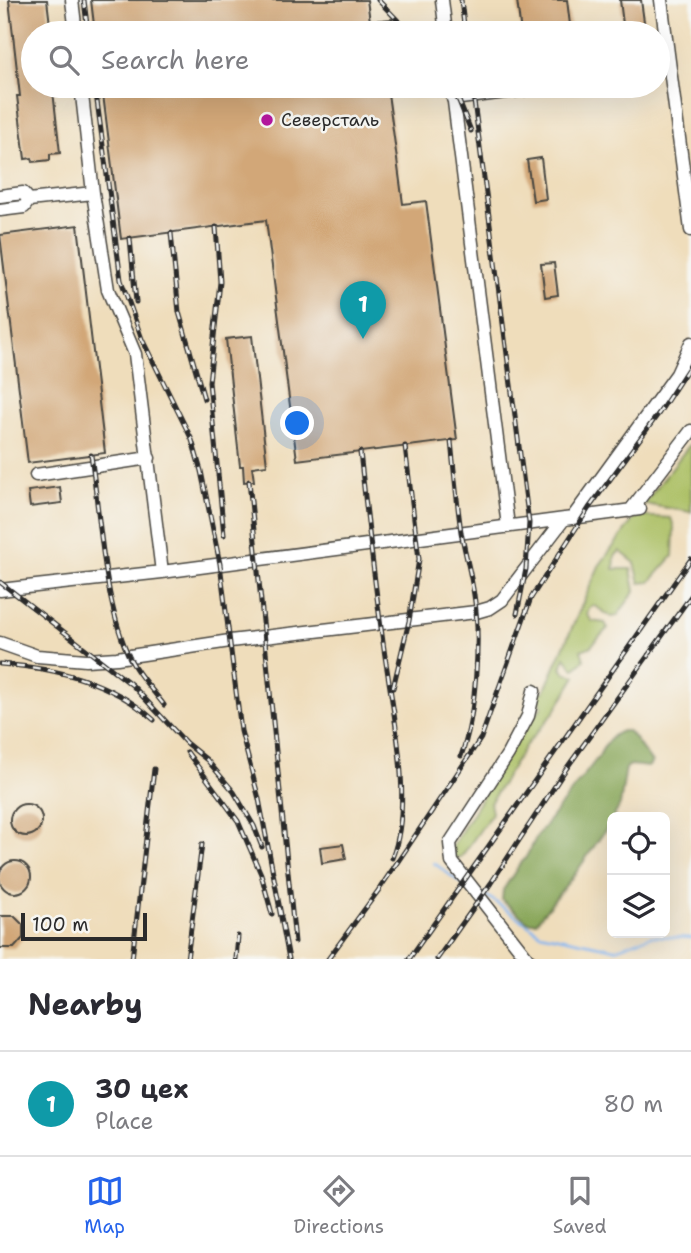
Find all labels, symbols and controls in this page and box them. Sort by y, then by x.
search box [21,21,670,98]
icon: search [45,41,83,79]
text: Search here [101,42,250,77]
place label: Северсталь [281,108,379,132]
marker: Северсталь [259,112,275,128]
pin: 1 [340,281,386,339]
your location [280,406,314,440]
map controls [607,812,670,938]
button: locate [607,812,670,875]
button: layers [607,875,670,938]
scale bar [21,910,147,942]
text: 100 m [32,912,89,937]
text: Nearby [28,984,143,1025]
text: 30 цех [95,1071,188,1106]
text: 1 [46,1089,56,1119]
text: 80 m [604,1089,663,1119]
text: Place [95,1106,154,1136]
tab: Map [84,1172,125,1239]
tab: Directions [294,1172,384,1239]
tab: Saved [553,1172,607,1239]

